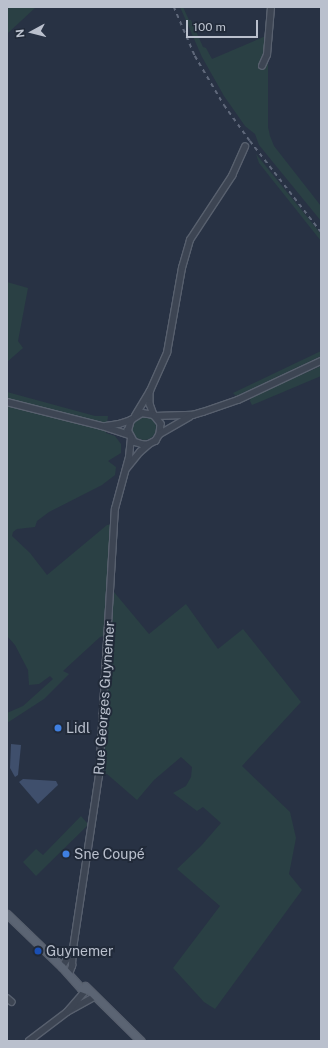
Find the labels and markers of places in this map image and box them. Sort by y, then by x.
place label: Lidl [66,720,90,736]
marker: Lidl [53,723,63,733]
place label: Sne Coupé [74,846,145,862]
marker: Sne Coupé [61,849,71,859]
place label: Guynemer [46,943,113,959]
marker: Guynemer [33,946,43,956]

